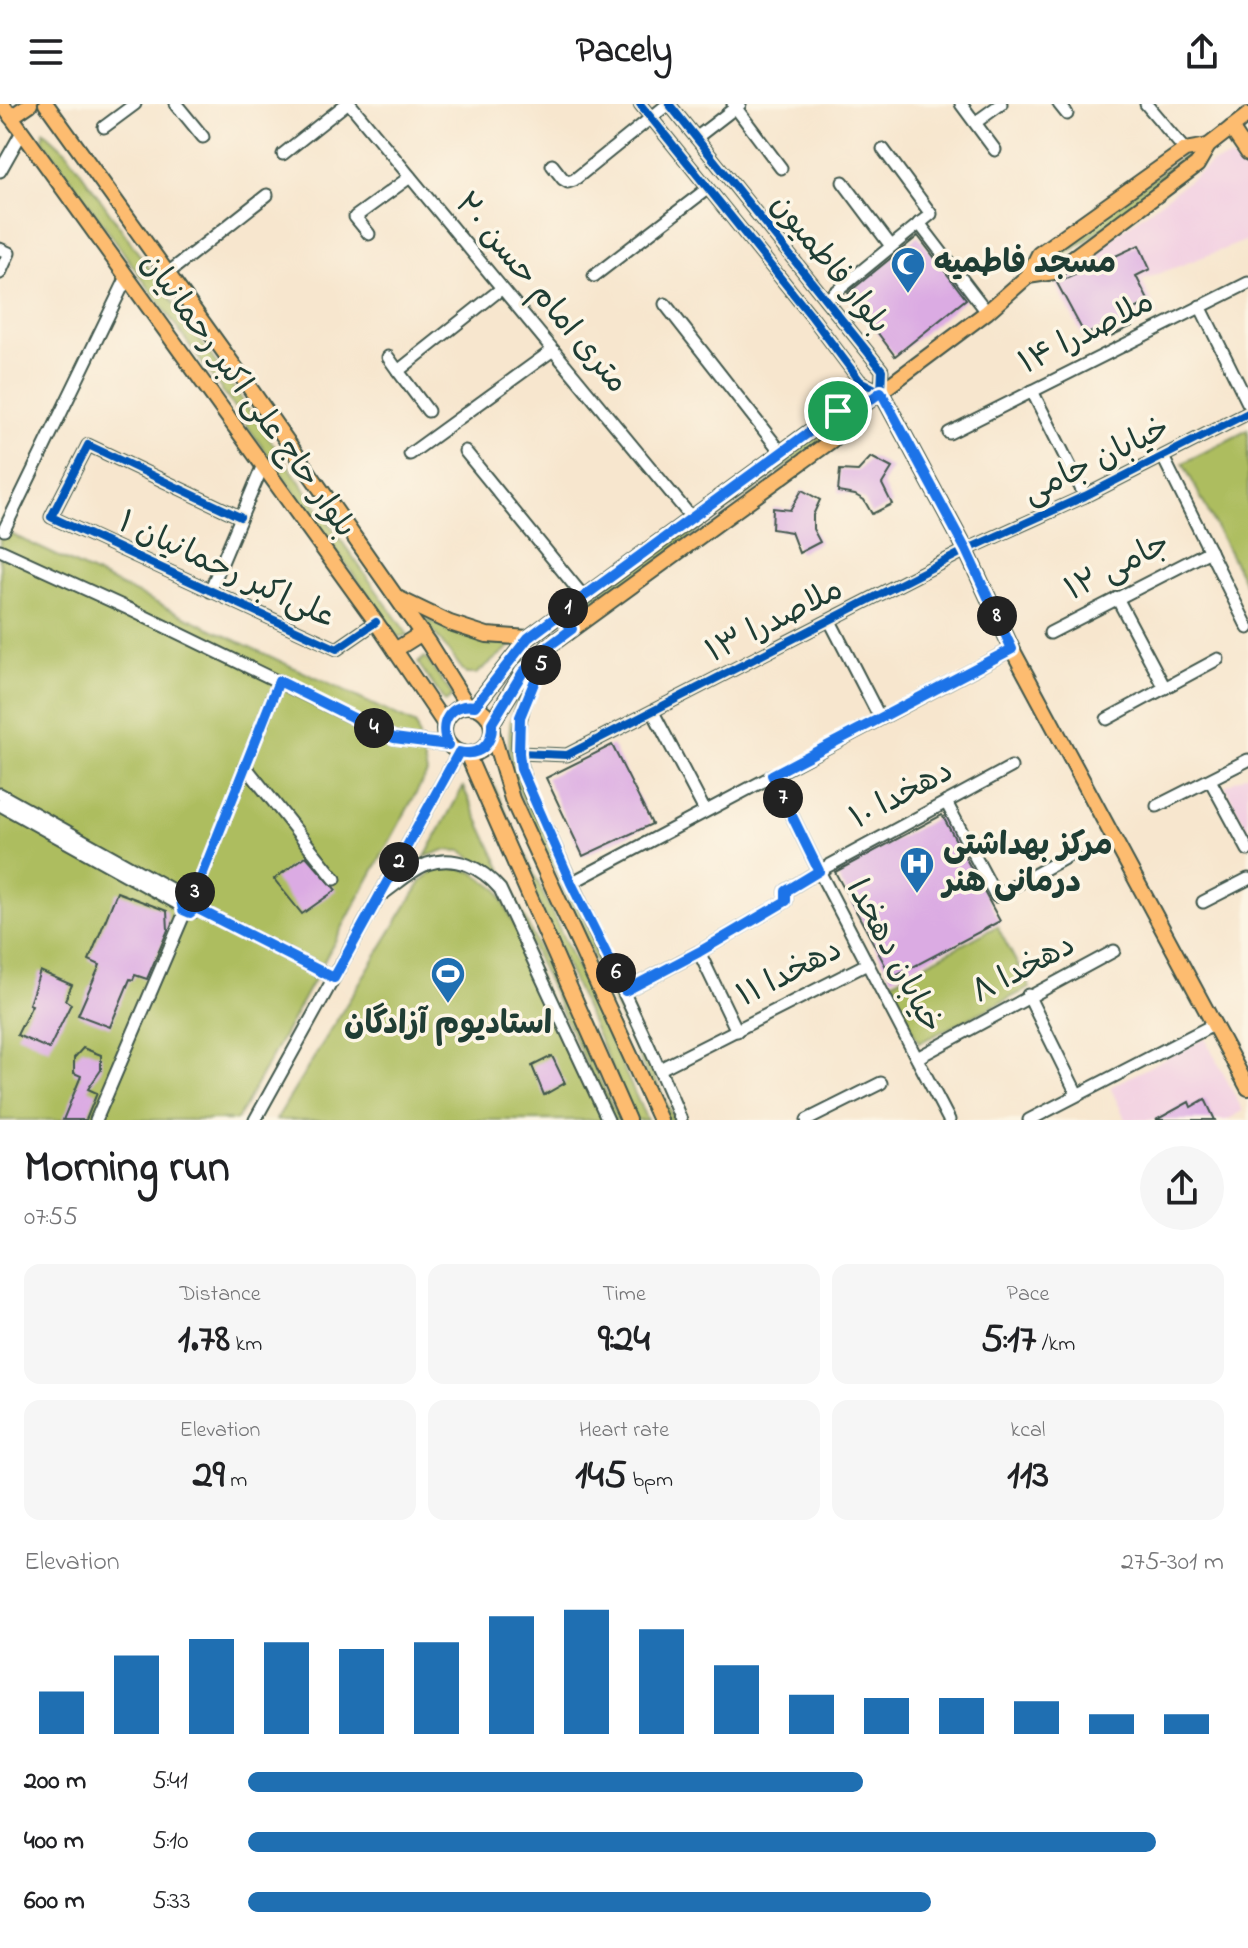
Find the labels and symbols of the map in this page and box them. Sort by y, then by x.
street label: ۲۰ متری امام حسن [442,183,638,405]
street label: بلوار فاطمیون [757,184,901,346]
place label: مسجد فاطمیه [934,241,1116,288]
street label: بلوار حاج علی اکبر رحمانیان [127,243,367,549]
mosque icon: مسجد فاطمیه [889,245,927,295]
street label: ملاصدرا ۱۴ [1011,280,1163,388]
pin [804,377,872,445]
street label: خیابان جامی [1015,406,1179,518]
street label: علی‌اکبر رحمانیان ۱ [110,500,342,642]
street label: جامی ۱۲ [1057,521,1179,615]
street label: ملاصدرا ۱۳ [698,567,852,677]
pin: 1 [548,588,588,628]
pin: 8 [977,596,1017,636]
pin: 5 [521,645,561,685]
pin: 4 [354,708,394,748]
street label: دهخدا ۱۰ [842,749,962,843]
pin: 7 [763,778,803,818]
place label: مرکز بهداشتی درمانی هنر [940,823,1113,907]
pin: 2 [379,842,419,882]
hospital icon: مرکز بهداشتی درمانی هنر [898,845,936,895]
pin: 3 [175,872,215,912]
street label: خیابان دهخدا [833,872,953,1042]
street label: دهخدا ۸ [964,923,1084,1017]
street label: دهخدا ۱۱ [729,928,851,1020]
pin: 6 [596,953,636,993]
sports icon: استادیوم آزادگان [429,955,467,1005]
place label: استادیوم آزادگان [344,1002,552,1049]

